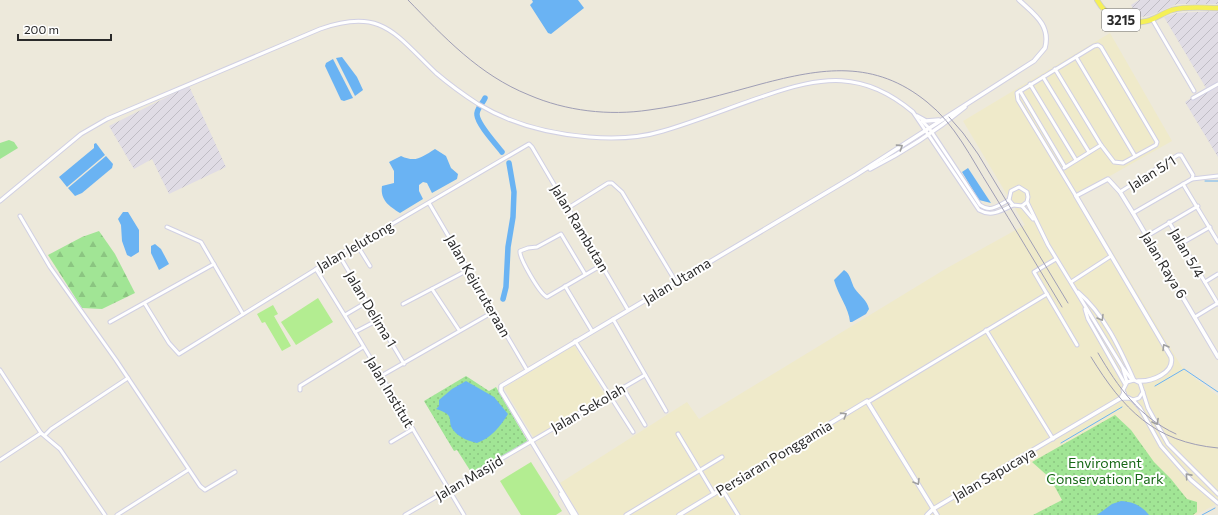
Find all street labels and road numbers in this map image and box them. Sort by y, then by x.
road number: 3215 [1102,9,1140,31]
street label: Jalan 5/1 [1125,151,1179,194]
street label: Jalan Rambutan [548,181,613,275]
street label: Jalan Jelutong [314,217,396,274]
street label: Jalan 5/4 [1166,225,1209,281]
street label: Jalan Raya 6 [1138,228,1191,301]
street label: Jalan Kejuruteraan [442,232,515,340]
street label: Jalan Utama [640,254,714,307]
street label: Jalan Delima 1 [342,267,401,350]
street label: Jalan Institut [363,353,418,431]
street label: Jalan Sekolah [548,379,628,436]
street label: Persiaran Ponggamia [713,416,835,499]
street label: Jalan Sapucaya [949,443,1038,504]
street label: Jalan Masjid [432,451,506,504]

